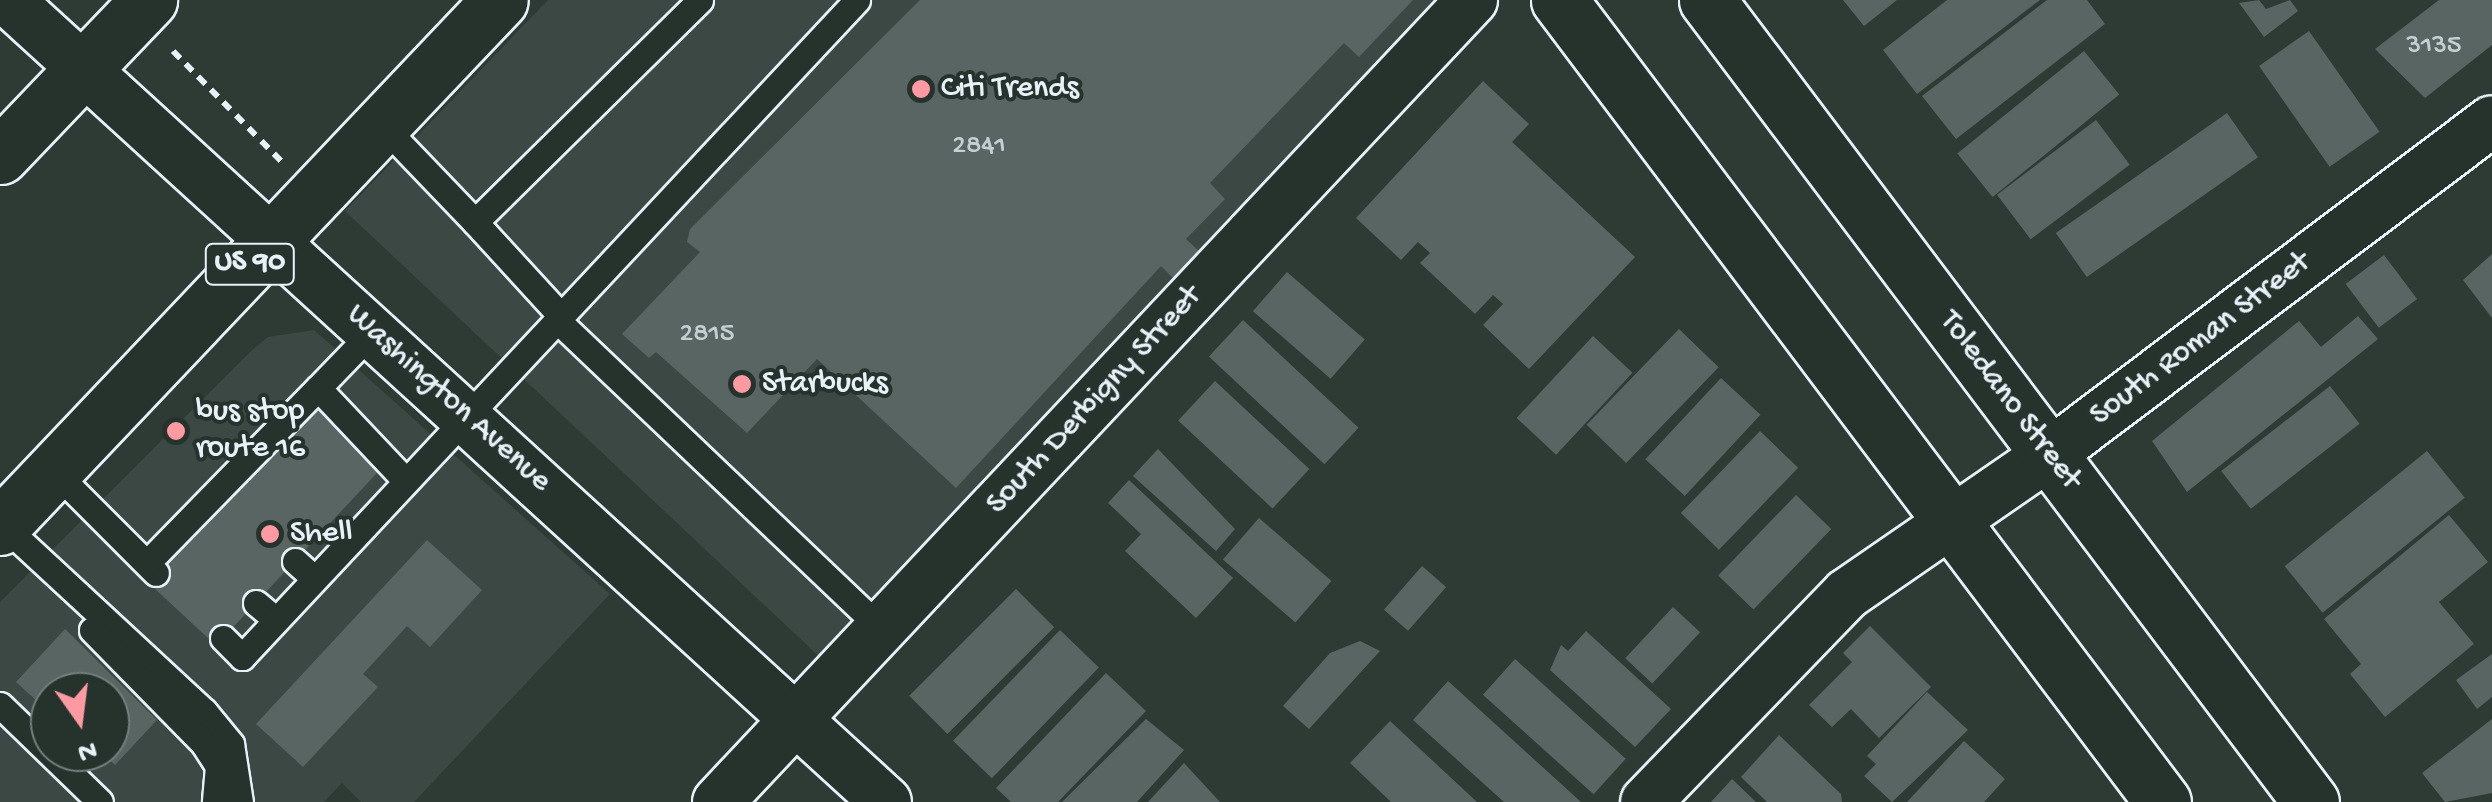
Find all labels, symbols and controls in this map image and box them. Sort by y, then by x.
house number: 3135 [2406,30,2462,64]
place label: Citi Trends [941,70,1079,108]
marker: Citi Trends [910,78,932,100]
house number: 2841 [952,130,1006,164]
road number: US 90 [202,239,298,289]
street label: South Roman Street [2083,245,2319,435]
street label: South Derbigny Street [979,279,1211,523]
street label: Washington Avenue [337,297,559,501]
street label: Toledano Street [1929,304,2089,498]
house number: 2815 [679,318,735,352]
place label: Starbucks [762,365,888,403]
marker: Starbucks [731,373,753,395]
place label: bus stop route 16 [196,394,305,469]
marker: bus stop route 16 [165,420,187,442]
place label: Shell [290,515,353,553]
marker: Shell [259,523,281,545]
north arrow [30,672,130,772]
text: N [74,731,100,768]

